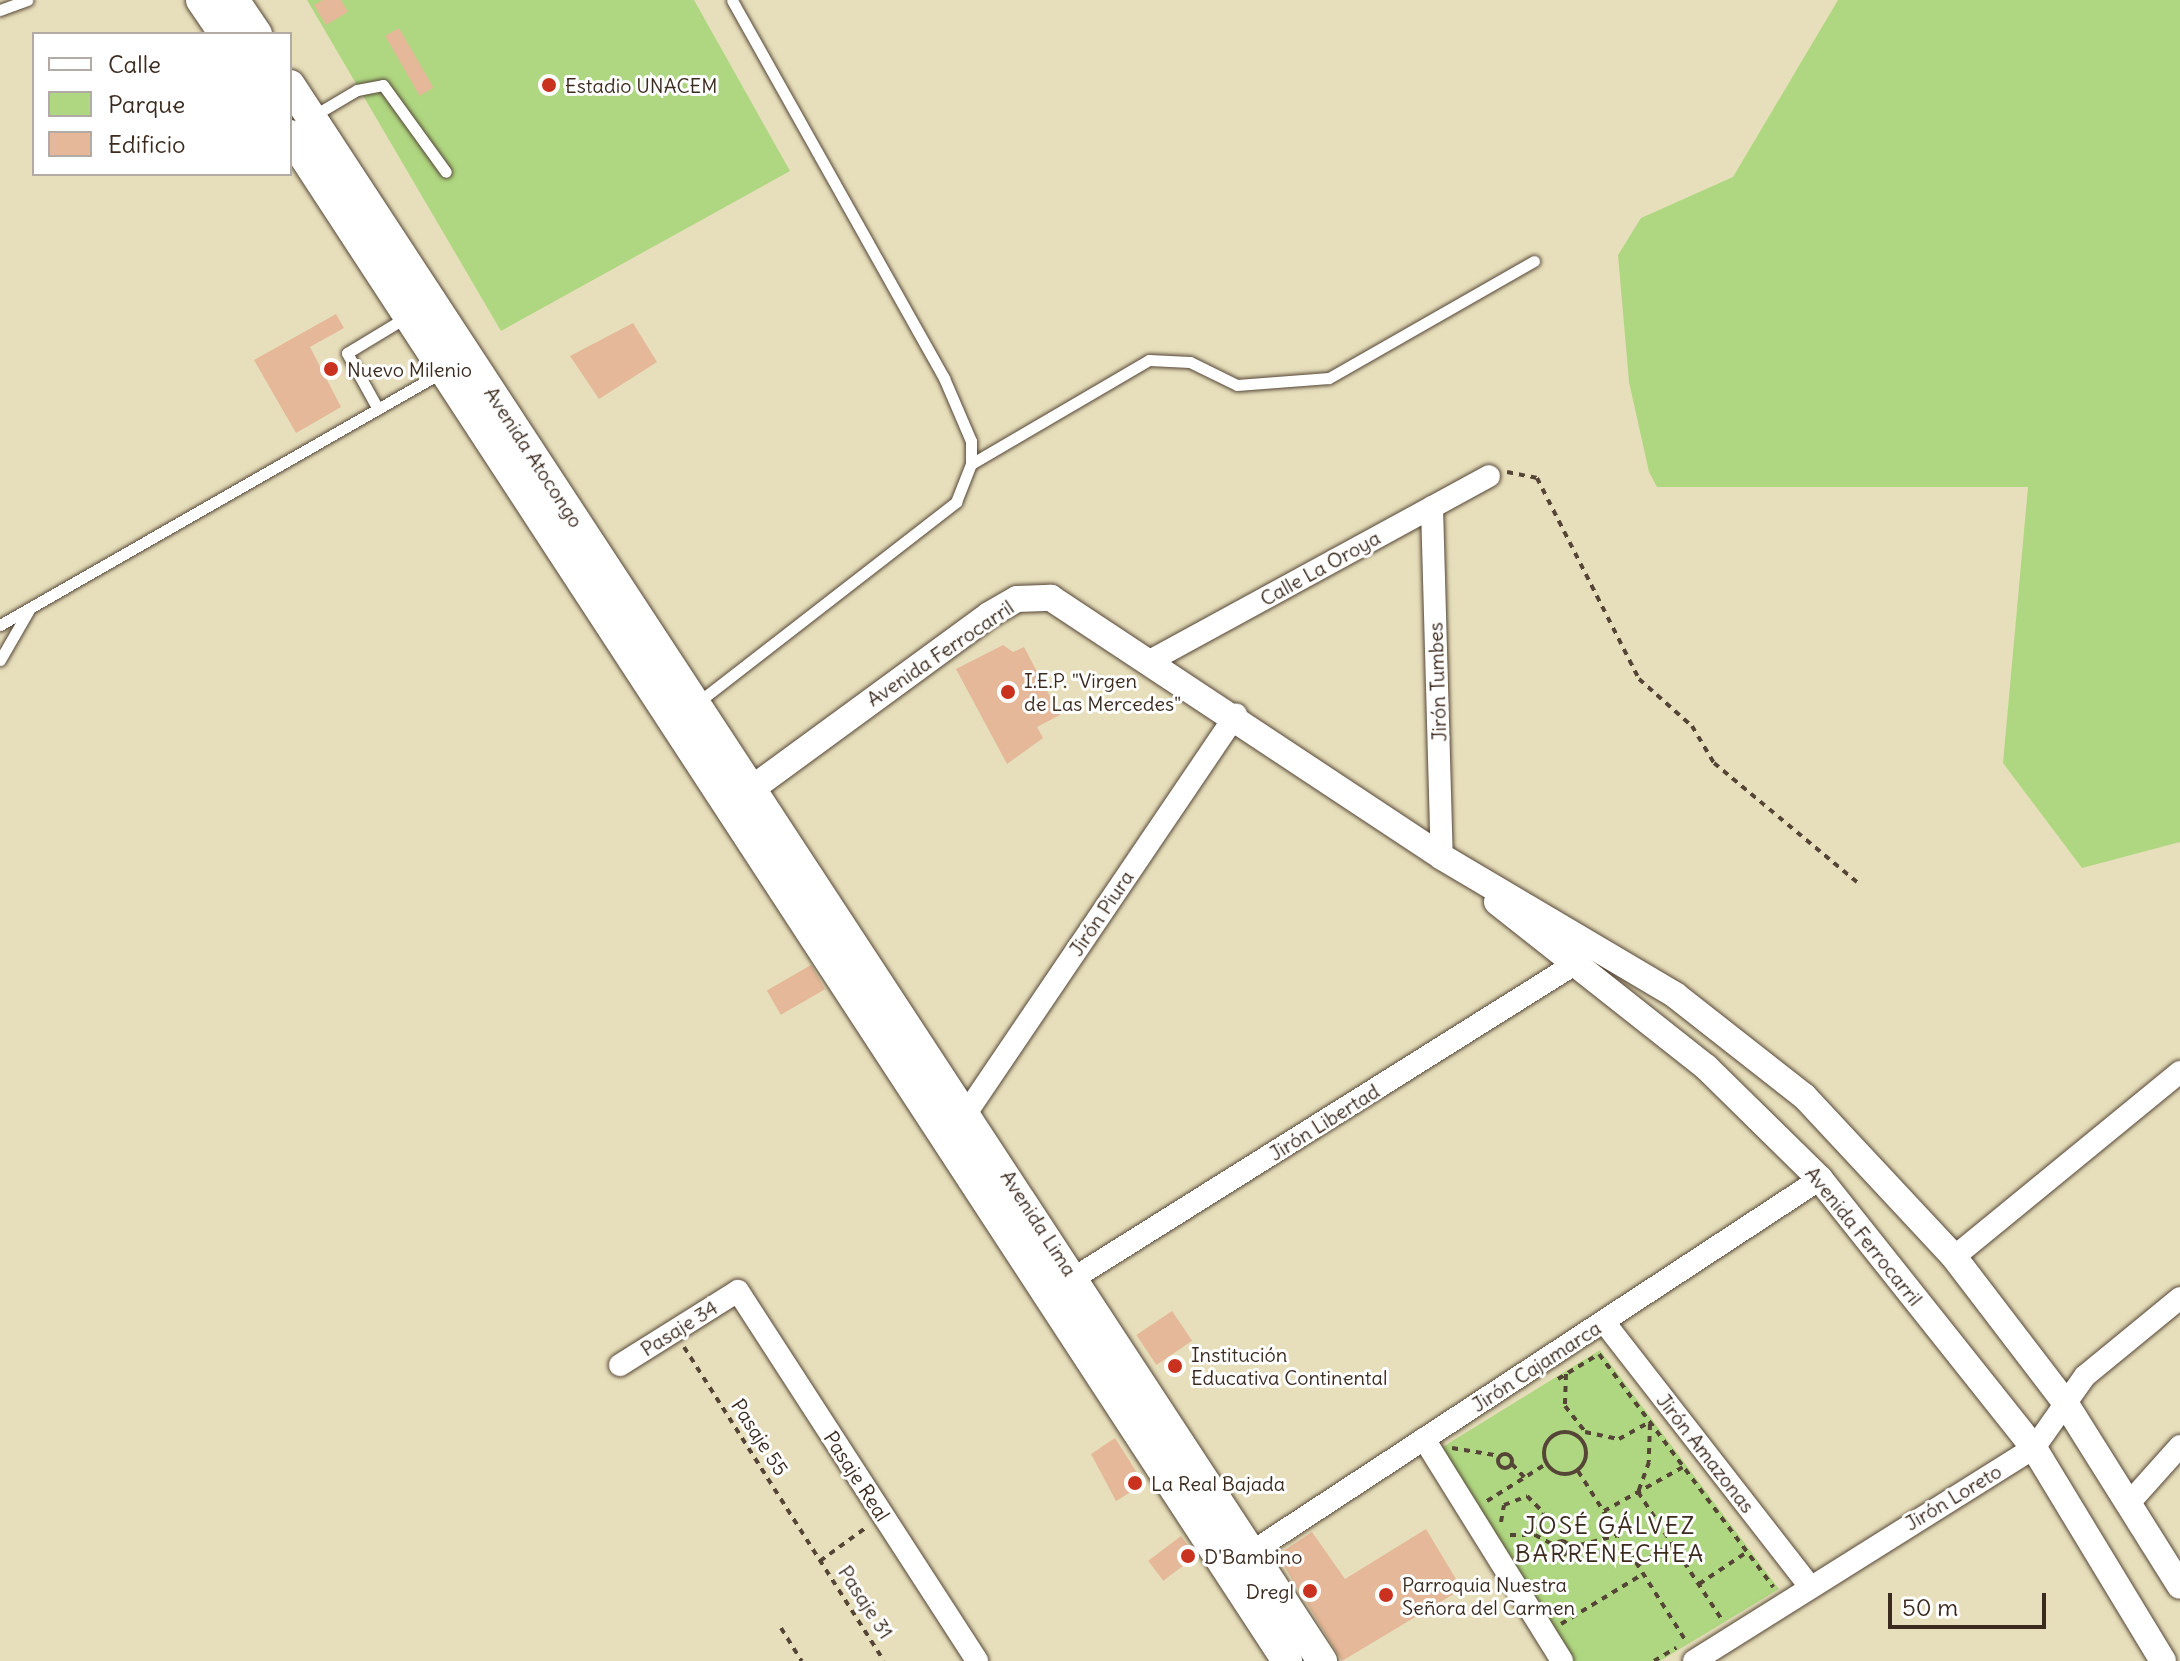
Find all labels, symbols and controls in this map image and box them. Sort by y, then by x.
legend [32,32,292,176]
text: Calle [108,49,161,79]
place label: Estadio UNACEM [565,73,717,97]
marker: Estadio UNACEM [540,76,558,94]
text: Parque [108,89,185,119]
text: Edificio [108,129,186,159]
place label: Nuevo Milenio [347,357,472,381]
marker: Nuevo Milenio [322,360,340,378]
street label: Avenida Atocongo [480,382,588,532]
street label: Calle La Oroya [1256,525,1384,611]
street label: Avenida Ferrocarril [862,595,1018,711]
street label: Jirón Tumbes [1423,622,1451,742]
place label: I.E.P. "Virgen de Las Mercedes" [1024,668,1181,715]
marker: I.E.P. "Virgen de Las Mercedes" [999,683,1017,701]
street label: Jirón Piura [1064,866,1138,960]
street label: Jirón Libertad [1264,1079,1384,1165]
street label: Avenida Ferrocarril [1800,1161,1928,1311]
street label: Avenida Lima [996,1166,1082,1280]
street label: Pasaje 34 [636,1295,722,1361]
street label: Jirón Cajamarca [1467,1315,1605,1417]
place label: Institución Educativa Continental [1191,1342,1387,1389]
marker: Institución Educativa Continental [1166,1357,1184,1375]
street label: Jirón Amazonas [1652,1389,1760,1517]
street label: Pasaje 55 [726,1394,794,1480]
street label: Pasaje Real [819,1426,895,1526]
street label: Jirón Loreto [1900,1459,2006,1535]
place label: La Real Bajada [1151,1471,1285,1495]
marker: La Real Bajada [1126,1474,1144,1492]
district label: JOSÉ GÁLVEZ BARRENECHEA [1515,1512,1705,1568]
place label: D'Bambino [1204,1544,1302,1568]
marker: D'Bambino [1179,1547,1197,1565]
street label: Pasaje 31 [833,1561,899,1643]
place label: Parroquia Nuestra Señora del Carmen [1402,1572,1575,1619]
scale bar [1892,1577,2050,1627]
place label: Dregl [1246,1579,1294,1603]
marker: Dregl [1301,1582,1319,1600]
marker: Parroquia Nuestra Señora del Carmen [1377,1586,1395,1604]
text: 50 m [1902,1592,1958,1622]

